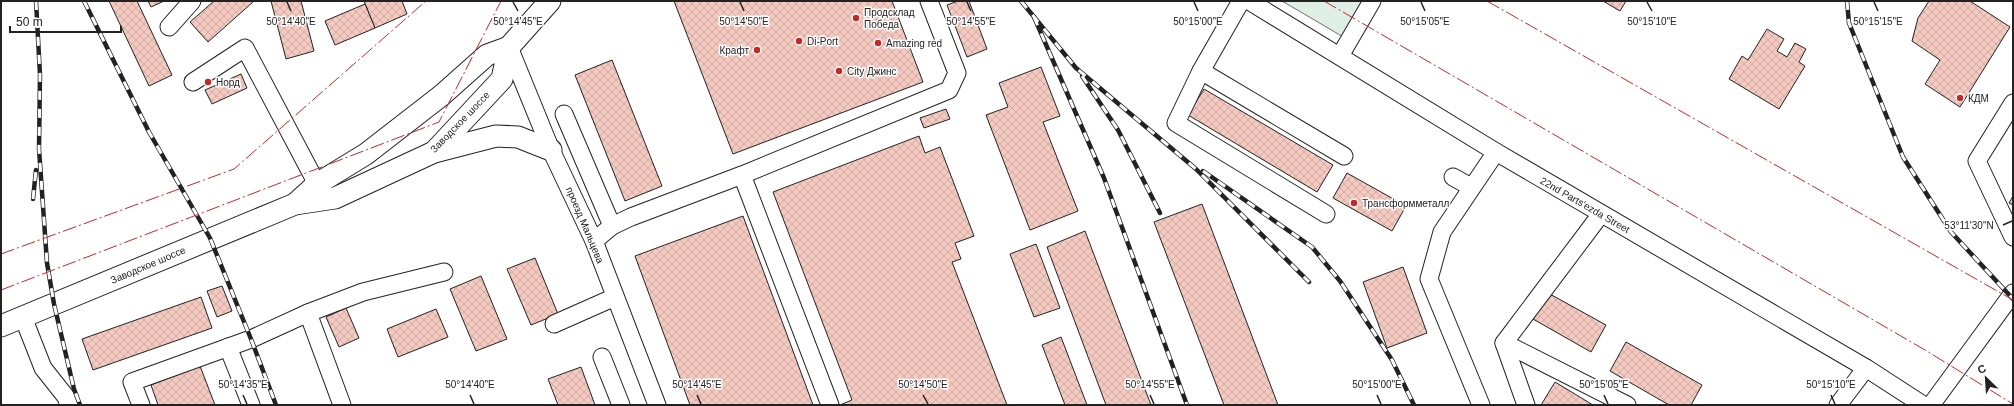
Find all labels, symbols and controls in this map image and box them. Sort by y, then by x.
place label: Продсклад Победа [864,7,915,30]
scale bar [10,8,121,34]
marker: Продсклад Победа [851,13,861,23]
text: 50 m [16,15,43,29]
text: 50°14'40"E [266,16,316,27]
text: 50°14'45"E [493,16,543,27]
text: 50°14'50"E [719,16,769,27]
text: 50°14'55"E [946,16,996,27]
text: 50°15'00"E [1173,16,1223,27]
text: 50°15'05"E [1400,16,1450,27]
text: 50°15'10"E [1627,16,1677,27]
text: 50°15'15"E [1853,16,1903,27]
marker: Di-Port [794,36,804,46]
place label: Di-Port [807,36,838,47]
marker: Amazing red [873,38,883,48]
place label: Amazing red [886,38,942,49]
place label: Крафт [719,45,749,56]
marker: Крафт [752,45,762,55]
marker: City Джинс [834,66,844,76]
place label: City Джинс [847,66,897,77]
marker: Норд [203,77,213,87]
place label: Норд [216,77,240,88]
street label: Заводское шоссе [428,89,492,155]
marker: КДМ [1955,93,1965,103]
place label: КДМ [1968,93,1989,104]
street label: 22nd Parts'ezda Street [1538,175,1632,235]
street label: проезд Мальцева [564,185,606,265]
marker: Трансформметалл [1349,198,1359,208]
place label: Трансформметалл [1362,198,1449,209]
text: 53°11'30"N [1944,220,1994,231]
street label: Заводское шоссе [109,244,188,286]
north arrow [1966,358,2006,398]
text: С [1976,362,1988,376]
text: 50°14'35"E [218,379,268,390]
text: 50°14'40"E [445,379,495,390]
text: 50°14'45"E [672,379,722,390]
text: 50°14'50"E [898,379,948,390]
text: 50°14'55"E [1125,379,1175,390]
text: 50°15'00"E [1352,379,1402,390]
text: 50°15'05"E [1579,379,1629,390]
text: 50°15'10"E [1806,379,1856,390]

